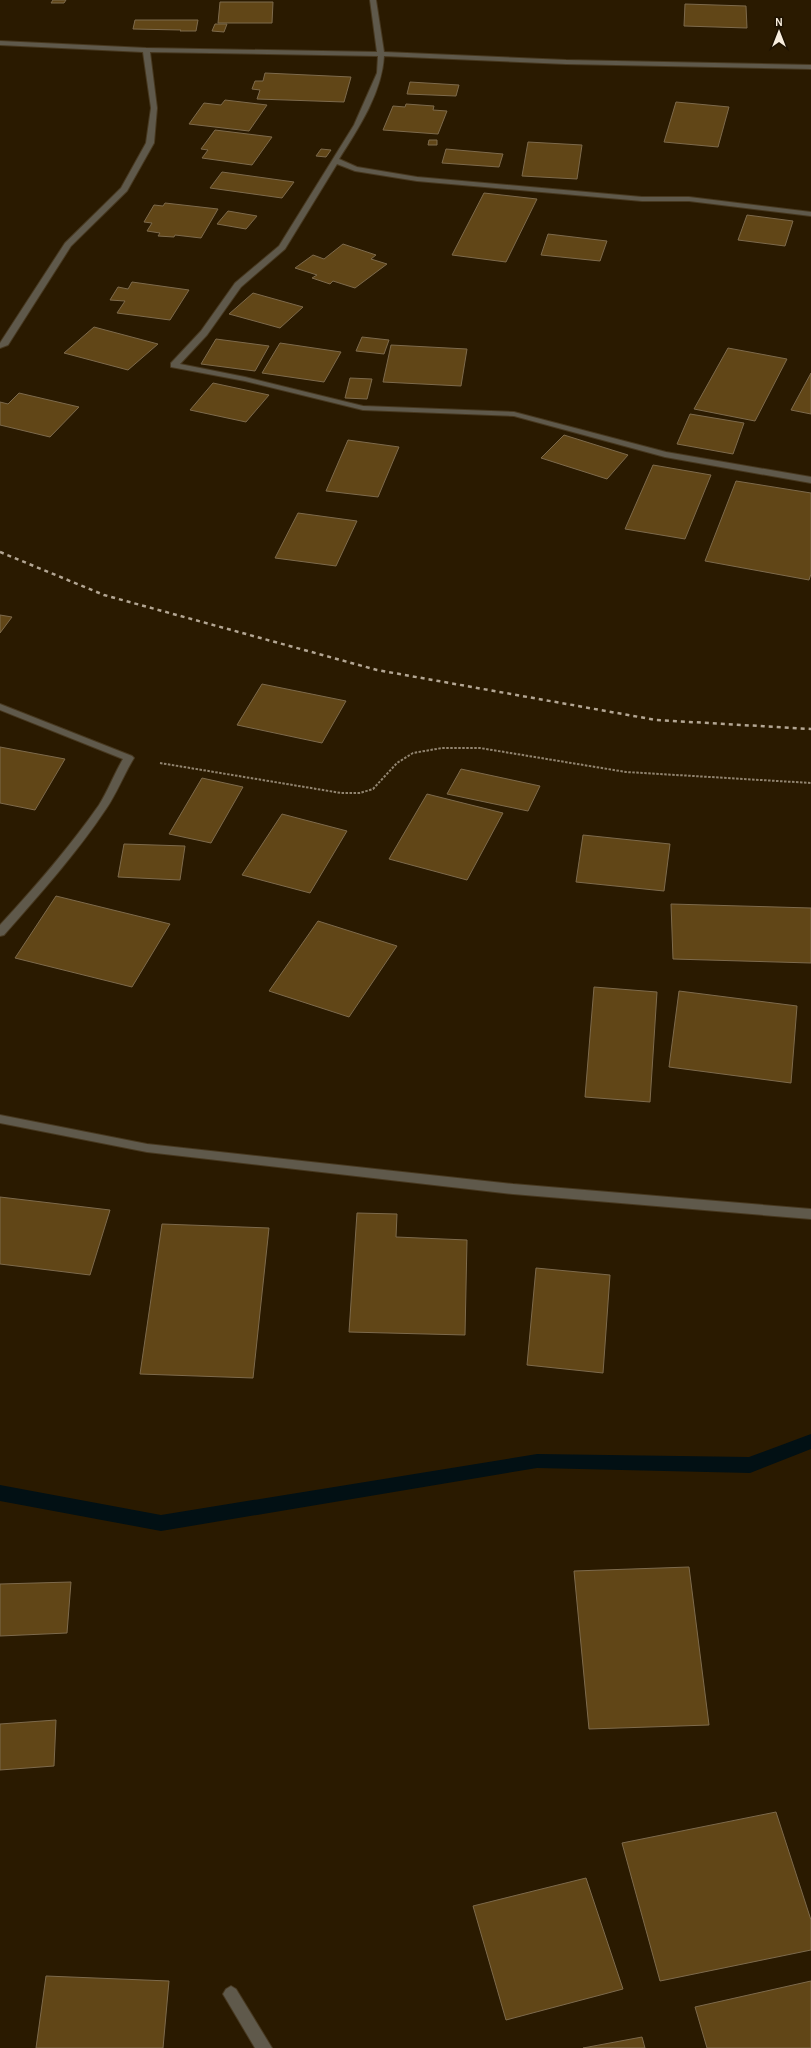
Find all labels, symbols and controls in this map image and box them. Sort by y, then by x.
north arrow [759,12,799,52]
text: N [775,16,783,29]

